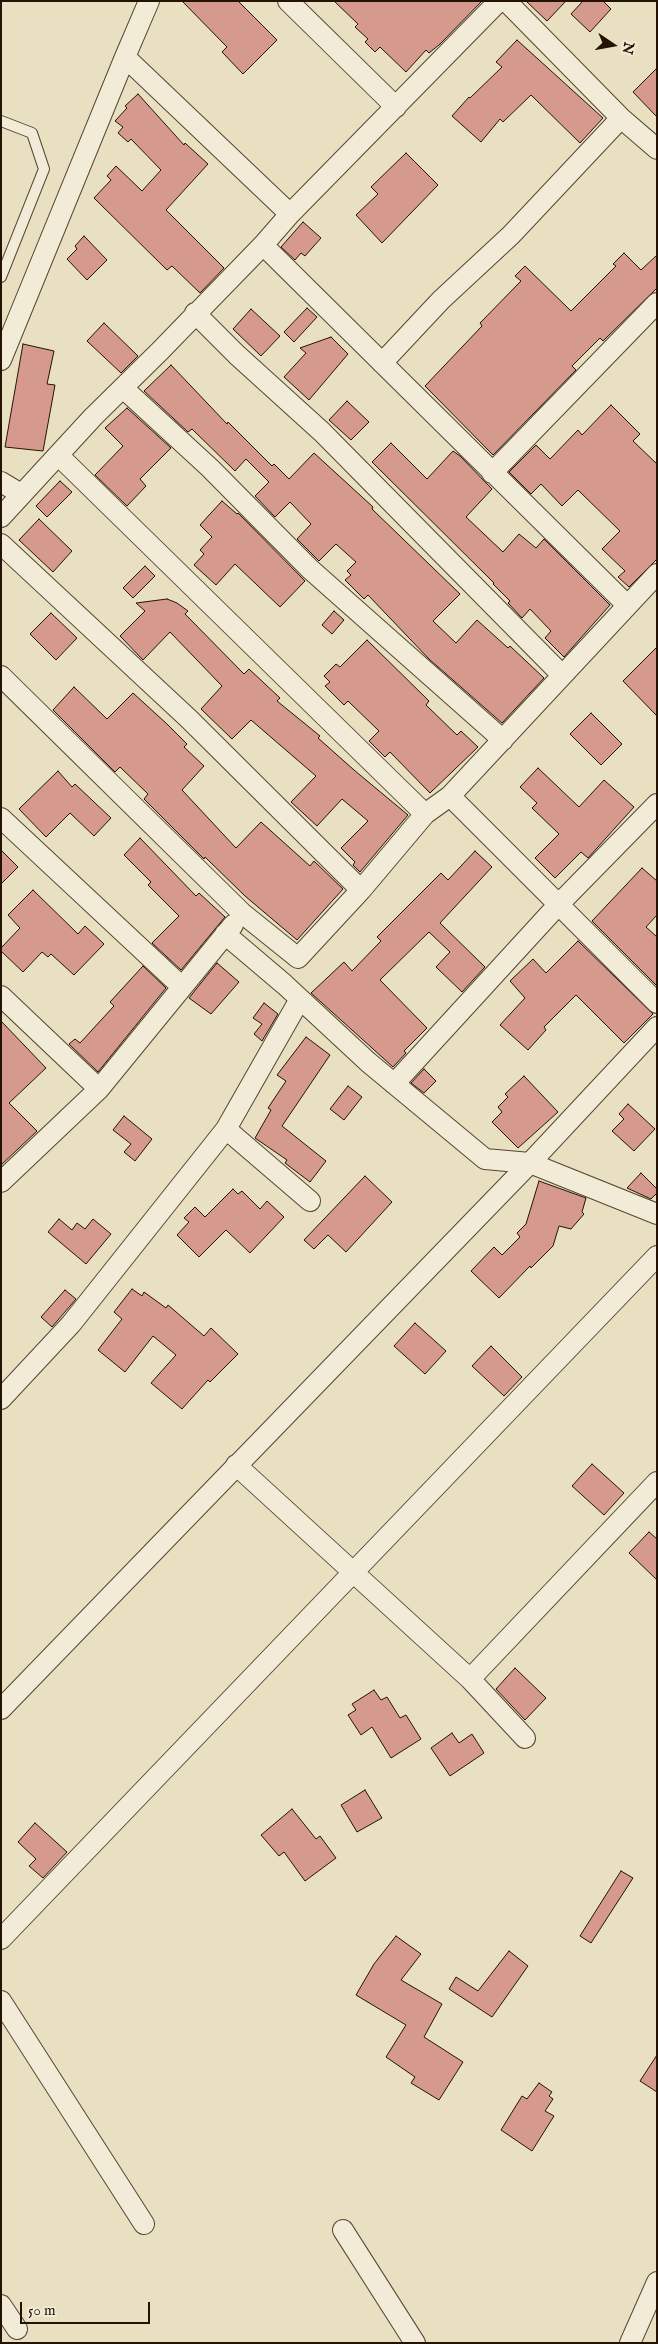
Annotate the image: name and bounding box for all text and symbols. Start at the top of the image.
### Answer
north arrow [588,20,638,70]
text: N [618,40,638,56]
scale bar [22,2292,152,2324]
text: 50 m [28,2301,56,2320]

